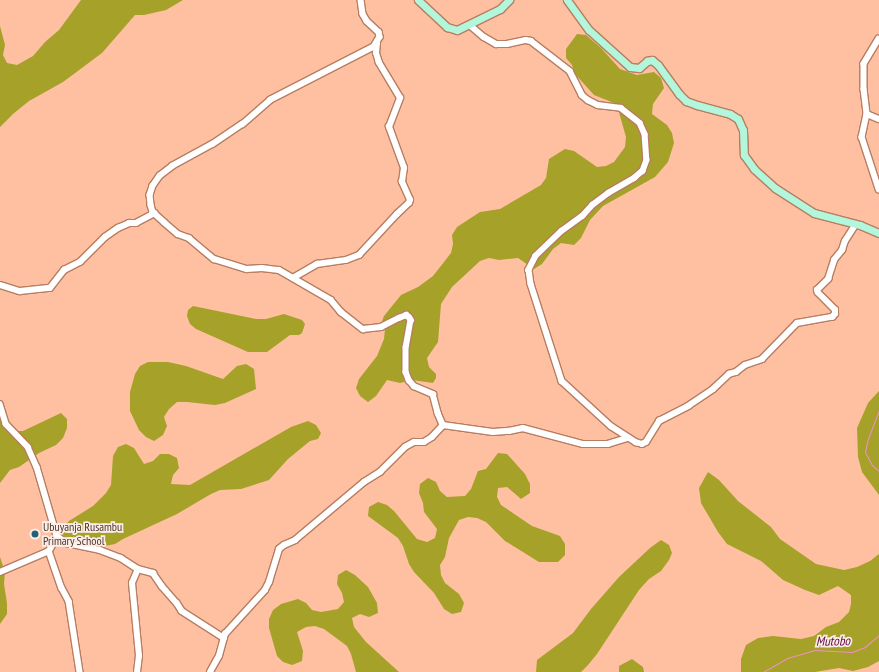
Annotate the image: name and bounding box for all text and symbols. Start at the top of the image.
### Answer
place label: Ubuyanja Rusambu Primary School [43,520,122,548]
marker: Ubuyanja Rusambu Primary School [30,529,40,539]
water label: Mutobo [816,634,850,650]

